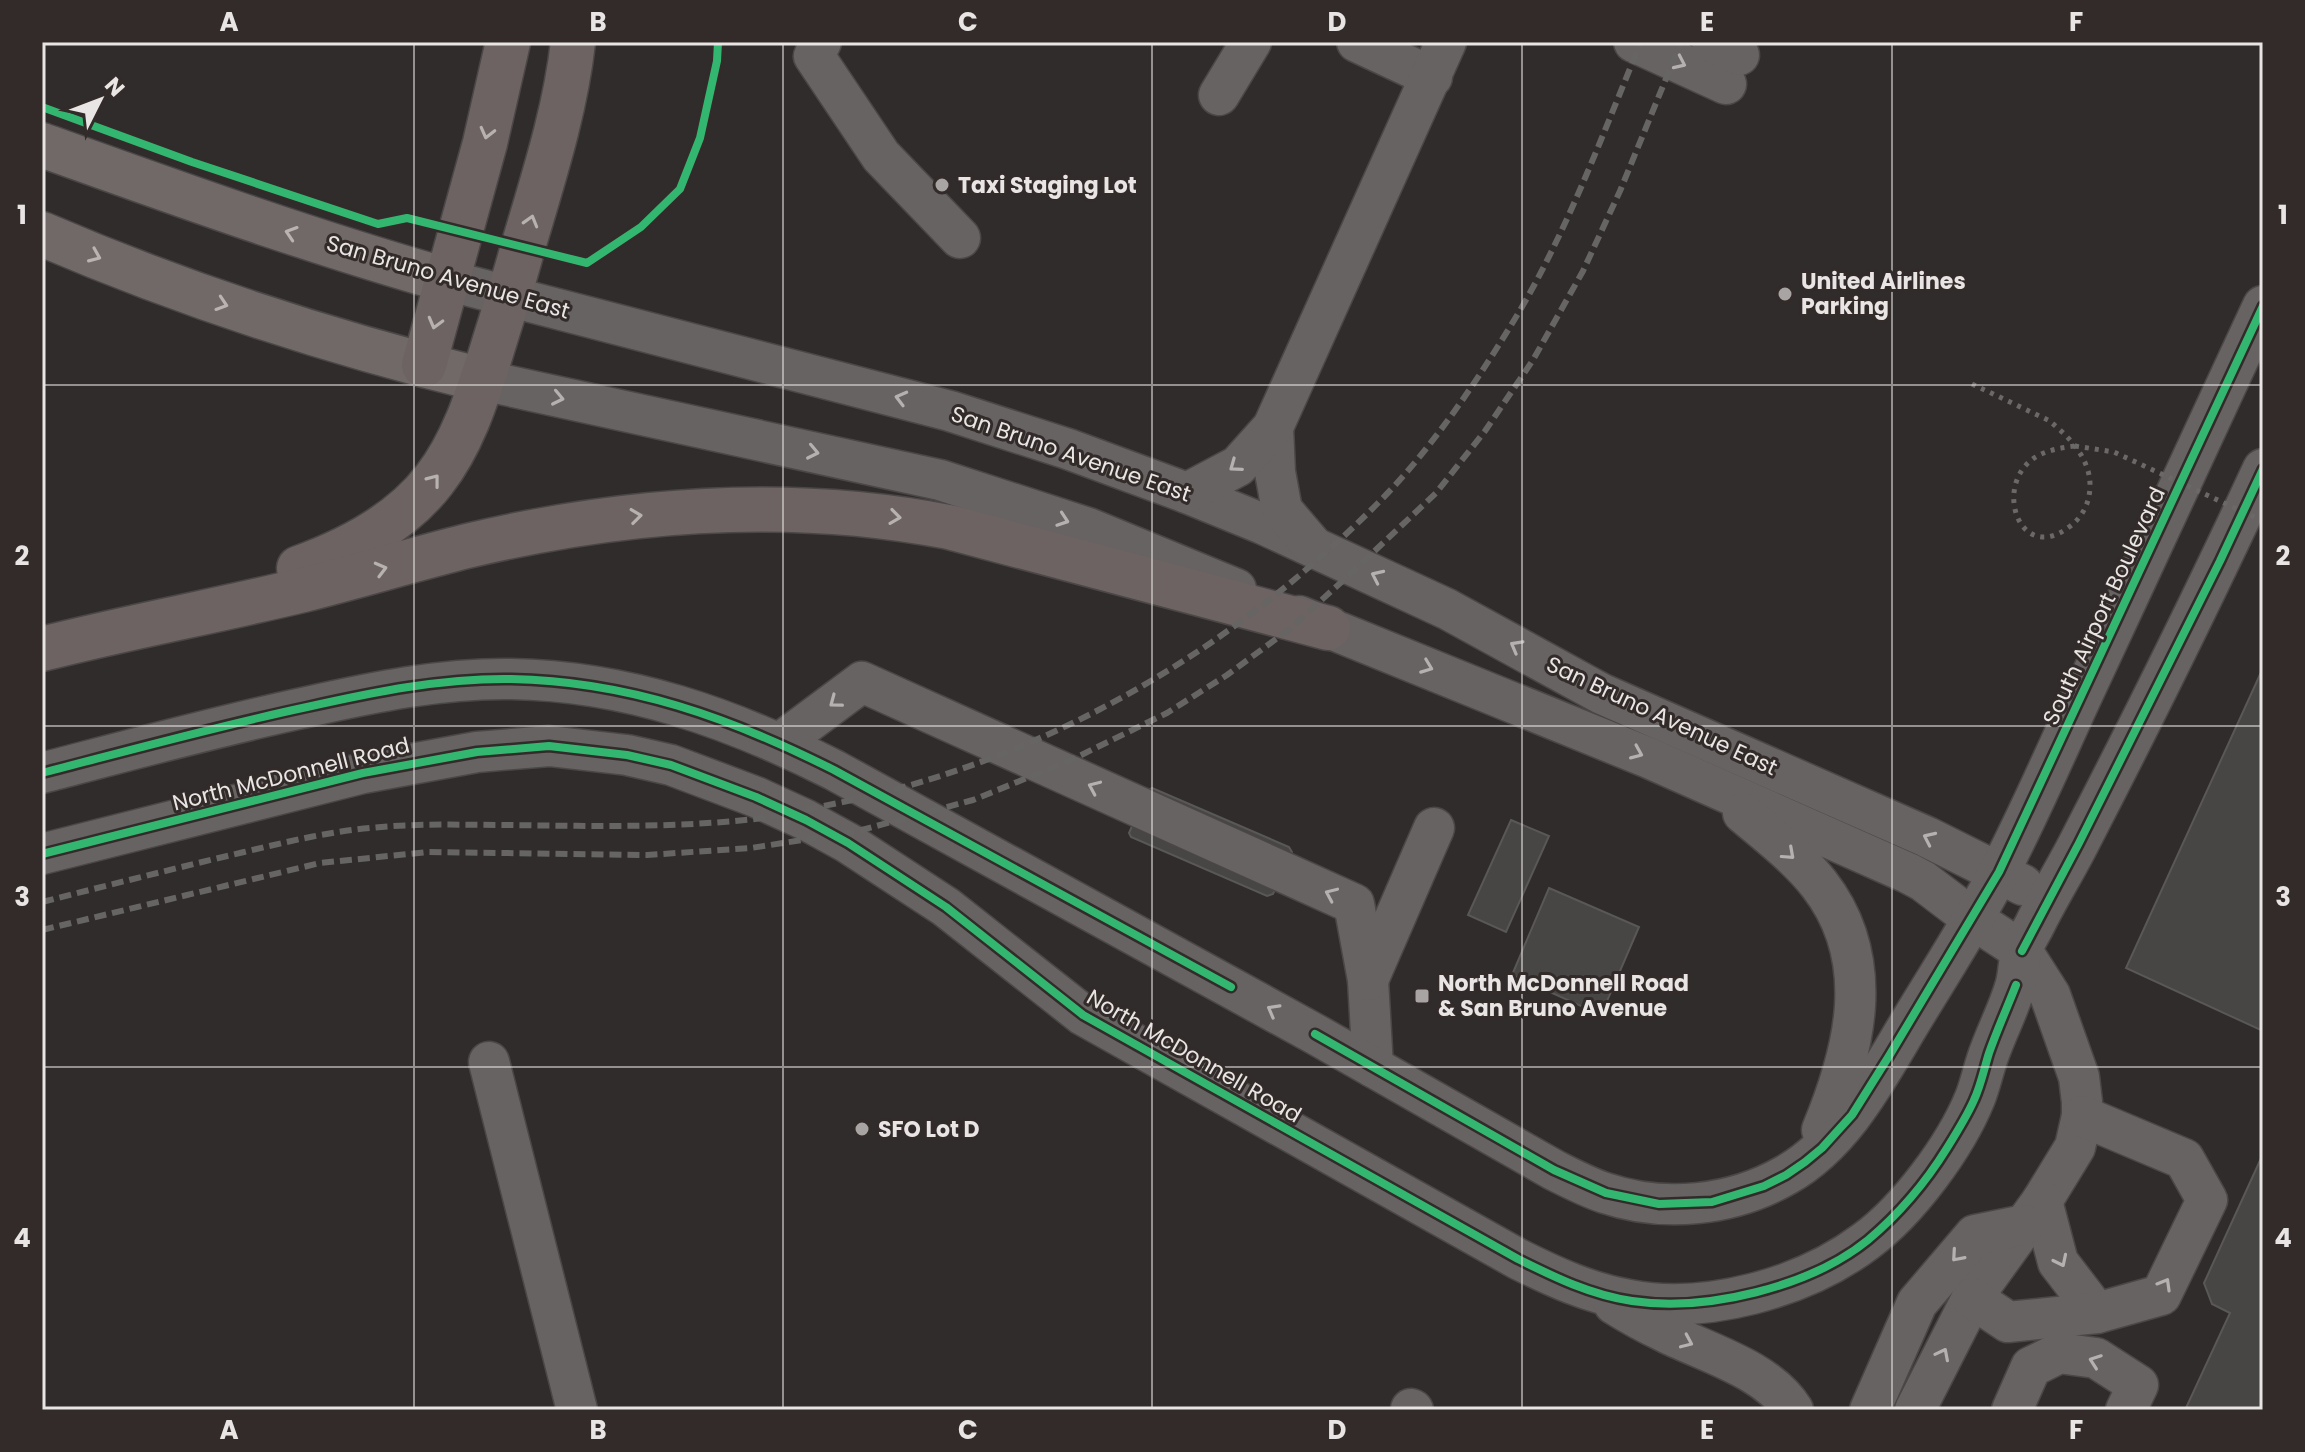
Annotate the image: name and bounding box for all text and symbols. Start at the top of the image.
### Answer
text: A [219,4,239,40]
text: B [589,4,607,40]
text: C [958,4,978,40]
text: D [1328,4,1347,40]
text: E [1700,4,1714,40]
text: F [2069,4,2083,40]
one-way arrow [1672,53,1687,69]
north arrow [60,60,140,140]
text: N [97,70,132,103]
one-way arrow [480,125,497,139]
place label: Taxi Staging Lot [958,170,1137,201]
marker: Taxi Staging Lot [933,176,951,194]
text: 1 [17,197,27,233]
text: 1 [2278,197,2288,233]
one-way arrow [522,214,538,228]
one-way arrow [285,226,299,242]
street label: San Bruno Avenue East [323,227,573,327]
one-way arrow [87,247,101,263]
place label: United Airlines Parking [1801,266,1966,322]
marker: United Airlines Parking [1776,285,1794,303]
one-way arrow [214,295,228,311]
one-way arrow [427,315,444,329]
one-way arrow [551,389,565,406]
one-way arrow [894,391,908,407]
street label: San Bruno Avenue East [947,398,1195,510]
one-way arrow [806,443,819,460]
one-way arrow [1229,456,1244,471]
one-way arrow [424,474,438,489]
street label: South Airport Boulevard [2035,482,2173,730]
one-way arrow [629,508,643,525]
one-way arrow [888,508,902,525]
one-way arrow [1056,510,1070,526]
text: 2 [15,538,30,574]
text: 2 [2276,538,2291,574]
one-way arrow [374,562,388,579]
one-way arrow [1370,570,1385,586]
one-way arrow [1510,640,1524,656]
street label: San Bruno Avenue East [1541,649,1783,783]
one-way arrow [1419,657,1433,674]
one-way arrow [829,692,844,707]
street label: North McDonnell Road [169,730,413,818]
one-way arrow [1629,743,1643,759]
one-way arrow [1088,780,1102,796]
one-way arrow [1923,832,1937,848]
one-way arrow [1780,844,1795,859]
text: 3 [14,879,30,915]
text: 3 [2275,879,2291,915]
one-way arrow [1325,887,1339,903]
place label: North McDonnell Road & San Bruno Avenue [1438,968,1689,1024]
street label: North McDonnell Road [1081,982,1307,1130]
marker: North McDonnell Road & San Bruno Avenue [1413,987,1431,1005]
one-way arrow [1266,1005,1281,1020]
place label: SFO Lot D [878,1114,980,1145]
marker: SFO Lot D [853,1120,871,1138]
text: 4 [13,1220,31,1256]
text: 4 [2274,1220,2292,1256]
one-way arrow [1952,1247,1967,1262]
one-way arrow [2051,1253,2067,1267]
one-way arrow [2155,1278,2171,1293]
one-way arrow [1678,1332,1693,1348]
one-way arrow [1934,1348,1949,1363]
one-way arrow [2089,1354,2103,1370]
text: A [219,1412,239,1448]
text: B [589,1412,607,1448]
text: C [958,1412,978,1448]
text: D [1328,1412,1347,1448]
text: E [1700,1412,1714,1448]
text: F [2069,1412,2083,1448]

